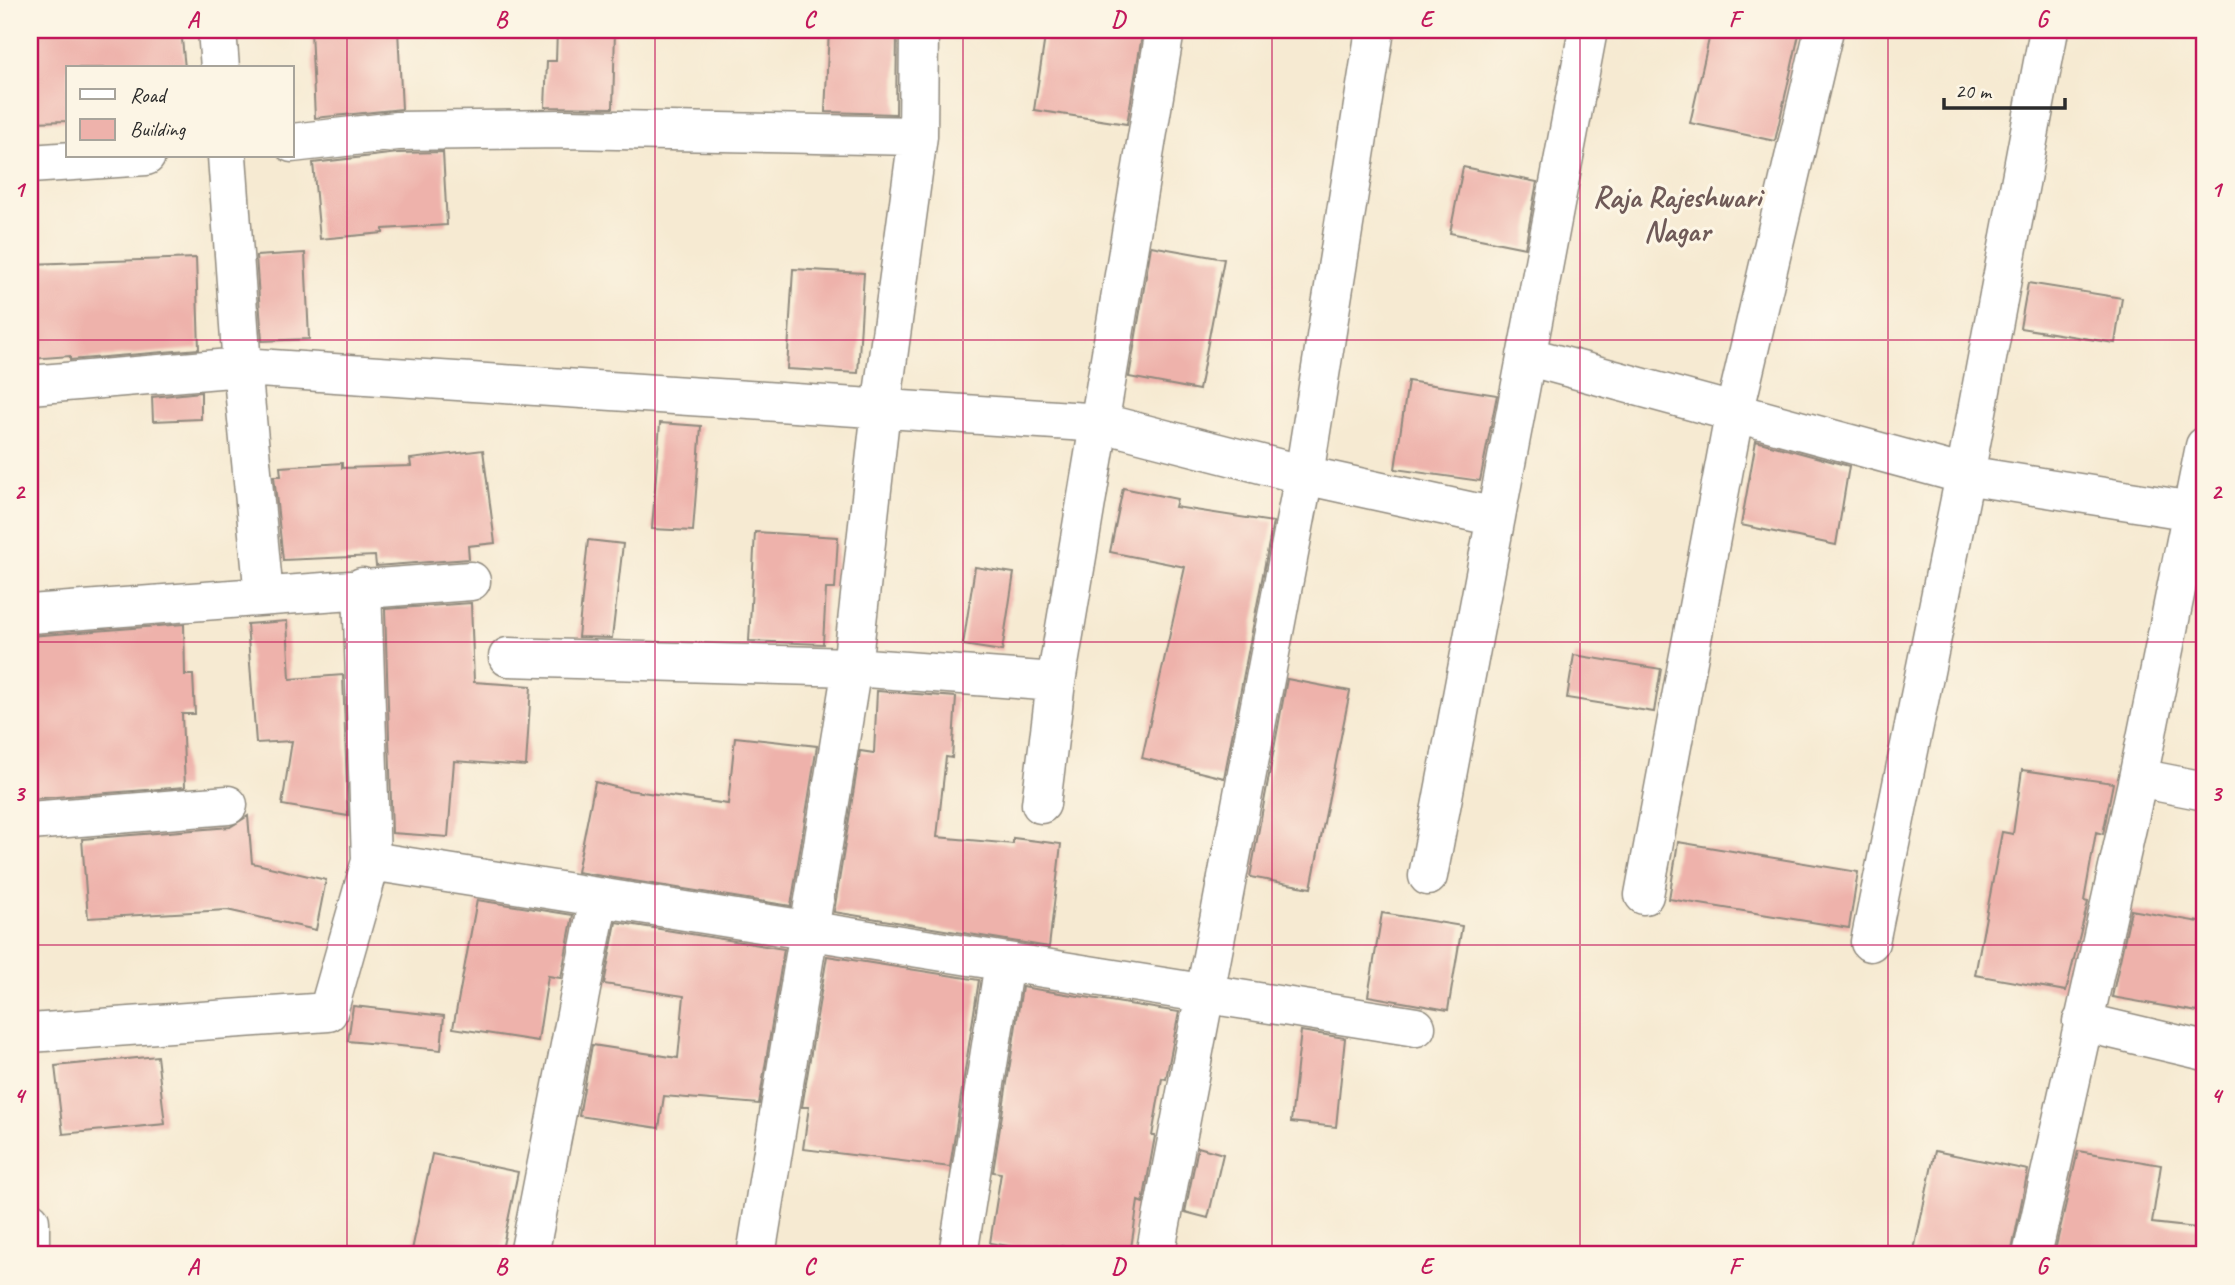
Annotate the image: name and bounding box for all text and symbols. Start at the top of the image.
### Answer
text: A [187,5,201,34]
text: B [495,5,509,34]
text: C [804,5,818,34]
text: D [1111,5,1127,34]
text: E [1420,5,1436,34]
text: F [1729,5,1745,34]
text: G [2036,5,2051,34]
legend [66,66,294,158]
scale bar [1944,66,2065,110]
text: 20 m [1955,78,1993,104]
text: Road [130,82,169,108]
text: Building [130,116,187,142]
text: 1 [14,175,27,204]
text: 1 [2211,175,2224,204]
district label: Raja Rajeshwari Nagar [1593,178,1765,250]
text: 2 [14,477,27,506]
text: 2 [2211,477,2224,506]
text: 3 [14,779,27,808]
text: 3 [2211,779,2224,808]
text: 4 [14,1081,27,1110]
text: 4 [2211,1081,2224,1110]
text: A [187,1252,201,1281]
text: B [495,1252,509,1281]
text: C [804,1252,818,1281]
text: D [1111,1252,1127,1281]
text: E [1420,1252,1436,1281]
text: F [1729,1252,1745,1281]
text: G [2036,1252,2051,1281]

